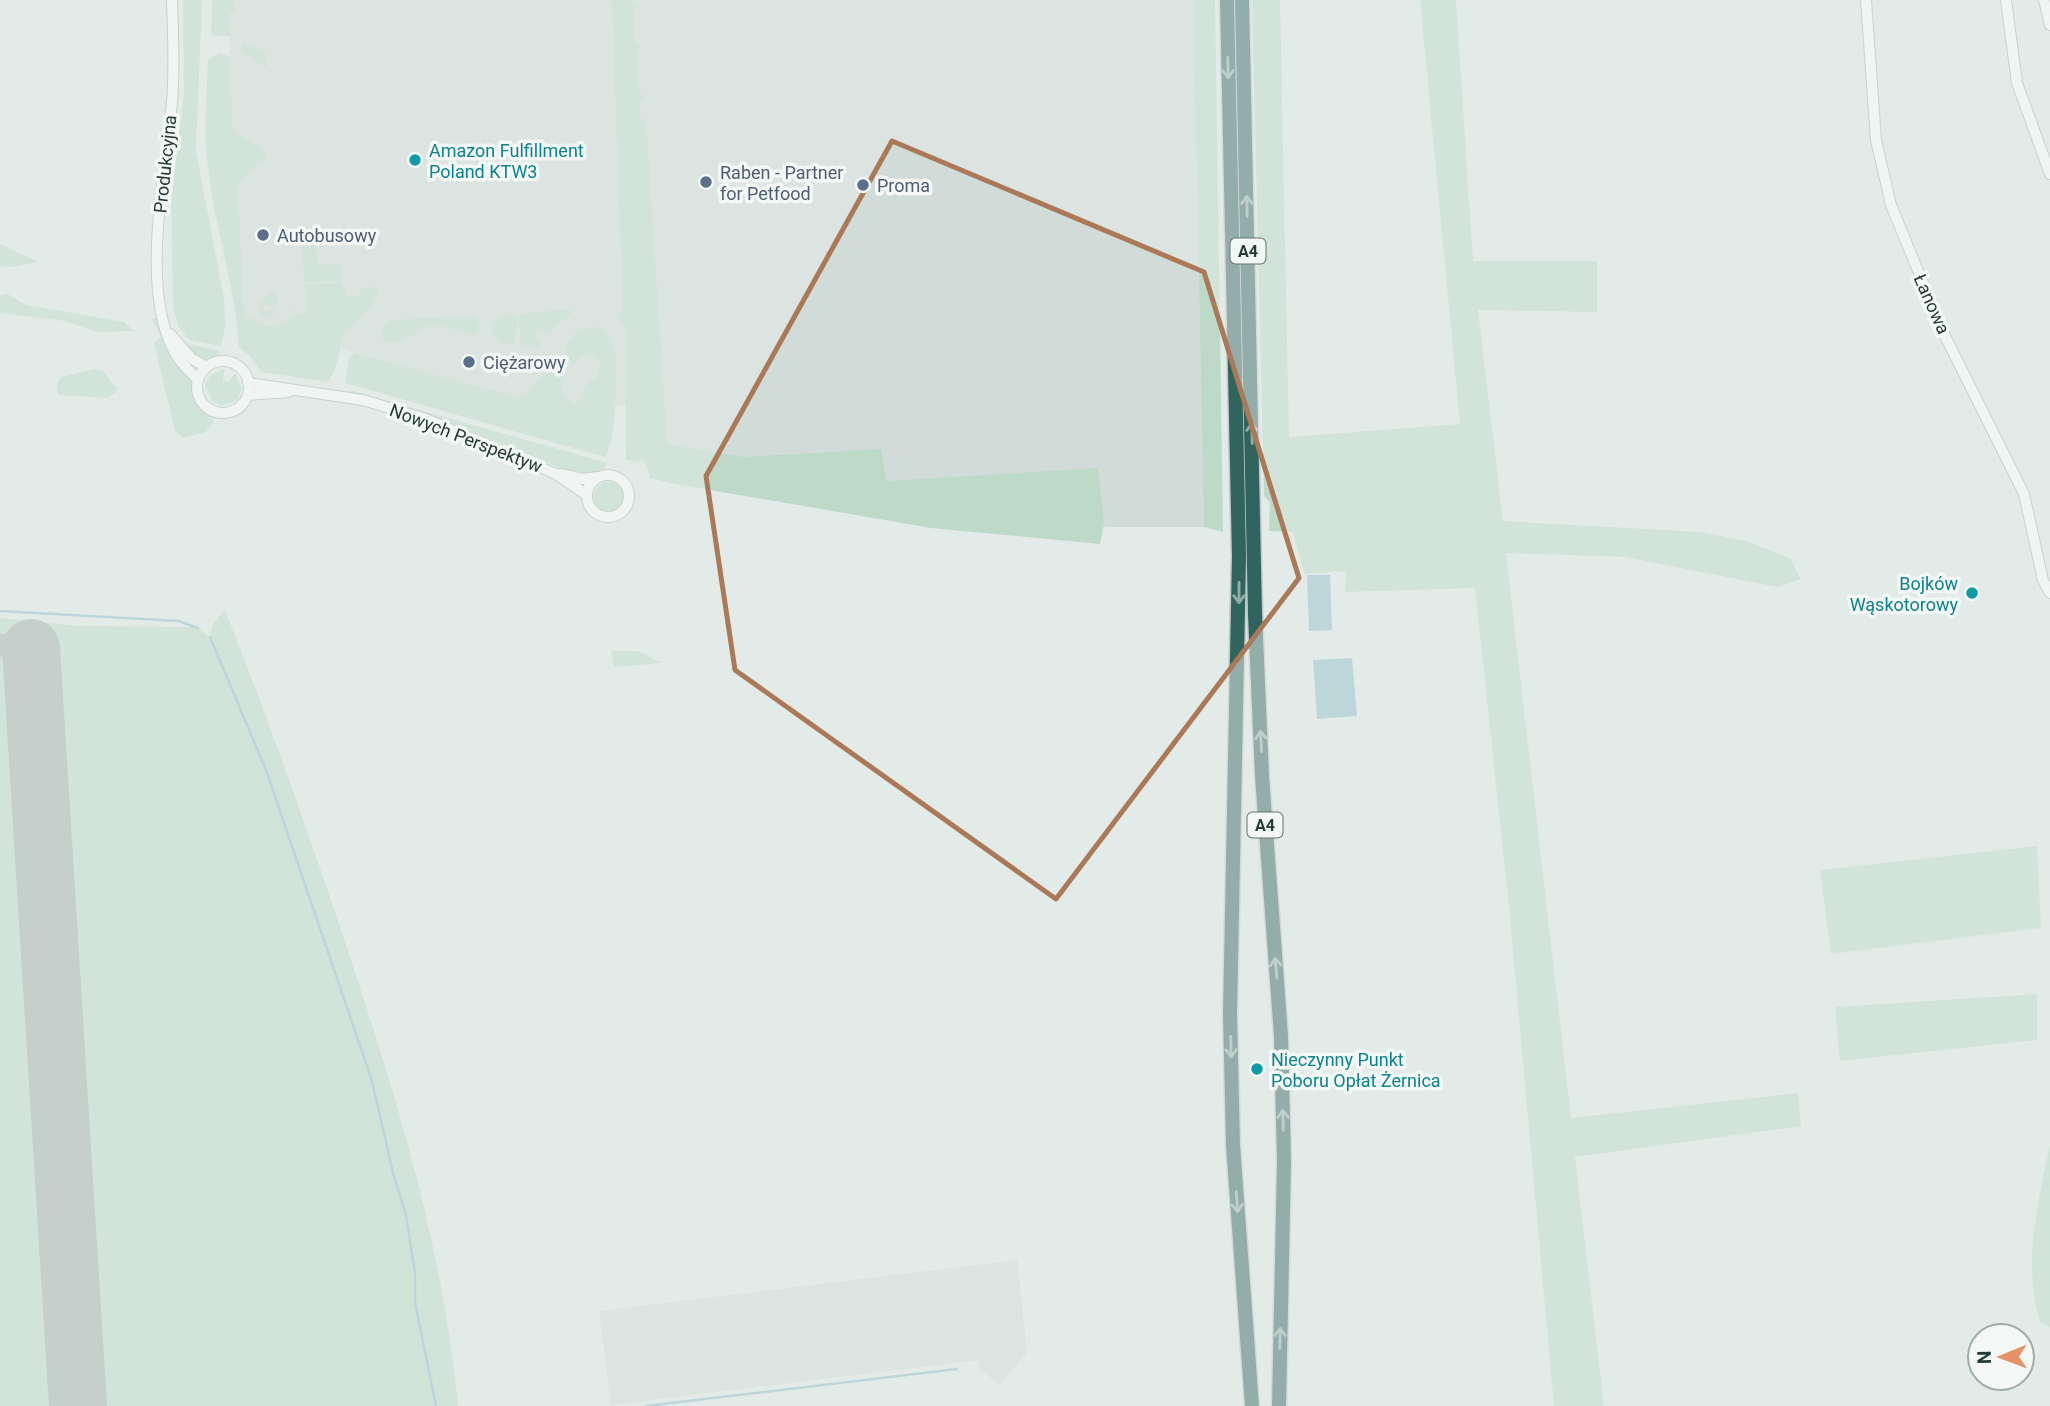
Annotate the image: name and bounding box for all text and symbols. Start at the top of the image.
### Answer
one-way arrow [1221,56,1235,79]
street label: Produkcyjna [149,114,181,214]
place label: Amazon Fulfillment Poland KTW3 [429,140,584,182]
marker: Amazon Fulfillment Poland KTW3 [407,152,423,168]
place label: Raben - Partner for Petfood [720,162,843,204]
marker: Raben - Partner for Petfood [698,174,714,190]
place label: Proma [877,175,930,196]
marker: Proma [855,177,871,193]
one-way arrow [1240,194,1254,217]
place label: Autobusowy [277,225,377,246]
marker: Autobusowy [255,227,271,243]
road number: A4 [1230,238,1266,264]
street label: Łanowa [1910,271,1954,337]
place label: Ciężarowy [483,352,566,373]
marker: Ciężarowy [461,354,477,370]
street label: Nowych Perspektyw [387,399,546,477]
one-way arrow [1245,422,1259,445]
place label: Bojków Wąskotorowy [1850,573,1958,615]
one-way arrow [1232,581,1246,604]
marker: Bojków Wąskotorowy [1964,585,1980,601]
one-way arrow [1254,730,1267,753]
road number: A4 [1248,812,1282,838]
one-way arrow [1269,957,1282,980]
one-way arrow [1224,1035,1238,1058]
place label: Nieczynny Punkt Poboru Opłat Żernica [1271,1049,1441,1091]
marker: Nieczynny Punkt Poboru Opłat Żernica [1249,1061,1265,1077]
one-way arrow [1276,1109,1290,1132]
one-way arrow [1231,1190,1244,1213]
north arrow [1966,1322,2036,1392]
one-way arrow [1273,1327,1287,1350]
text: N [1973,1350,1996,1364]

